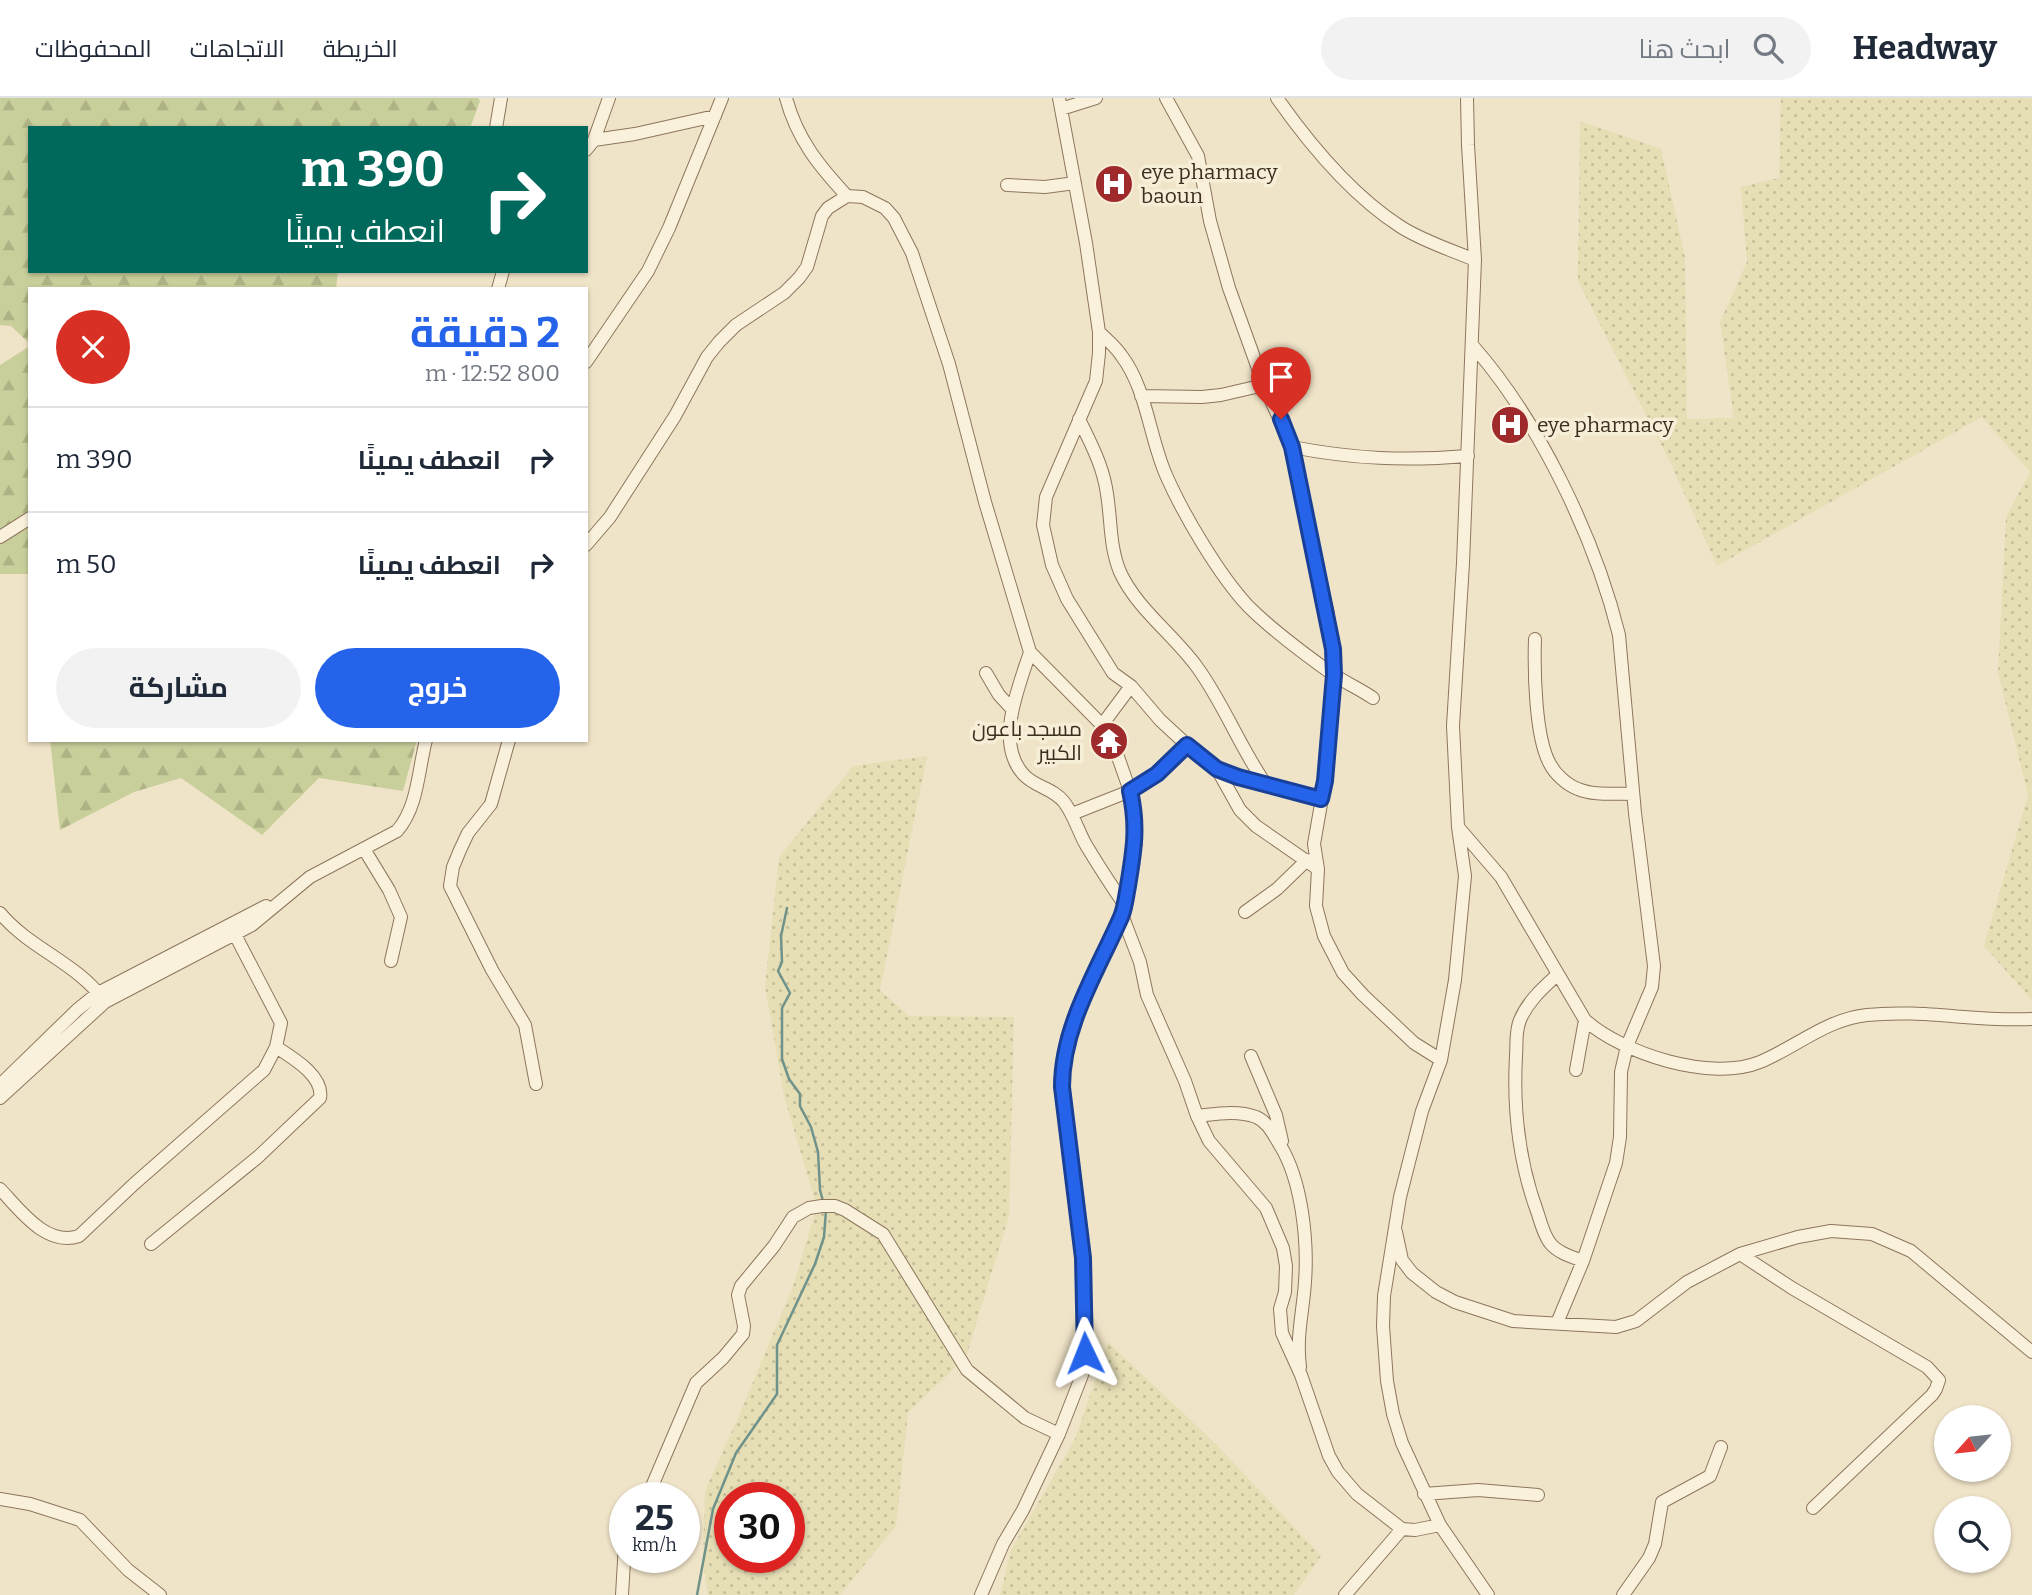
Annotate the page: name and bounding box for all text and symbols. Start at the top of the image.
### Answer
search box [1321,17,1811,80]
text: Headway [1853,28,1997,68]
icon: search [1749,29,1787,67]
text: ابحث هنا [1639,34,1731,65]
text: المحفوظات [35,35,152,63]
text: الاتجاهات [190,35,285,63]
text: الخريطة [323,35,398,63]
text: 390 m [301,140,445,199]
icon: right [469,154,560,245]
place label: eye pharmacy baoun [1141,159,1278,209]
hospital icon: eye pharmacy baoun [1093,163,1135,205]
text: انعطف يمينًا [285,212,445,250]
text: 2 دقيقة [410,308,560,358]
button: close [56,310,130,384]
pin [1251,347,1311,419]
icon: arrive [1262,358,1300,396]
text: 800 m · 12:52 [425,359,560,387]
hospital icon: eye pharmacy [1489,404,1531,446]
place label: eye pharmacy [1537,412,1674,438]
icon: right [522,441,560,479]
text: 390 m [56,444,133,475]
text: انعطف يمينًا [358,445,501,476]
icon: right [522,546,560,584]
text: 50 m [56,549,117,580]
text: انعطف يمينًا [358,550,501,581]
button: مشاركة [56,648,301,728]
button: خروج [315,648,560,728]
place label: مسجد باعون الكبير [972,716,1082,766]
temple icon: مسجد باعون الكبير [1088,720,1130,762]
position arrow [1048,1316,1122,1390]
north arrow [1934,1405,2011,1482]
map controls [1934,1405,2011,1573]
speed limit sign: 30 [714,1482,805,1573]
button: search [1934,1496,2011,1573]
text: 25 [635,1497,674,1539]
text: km/h [632,1534,677,1556]

